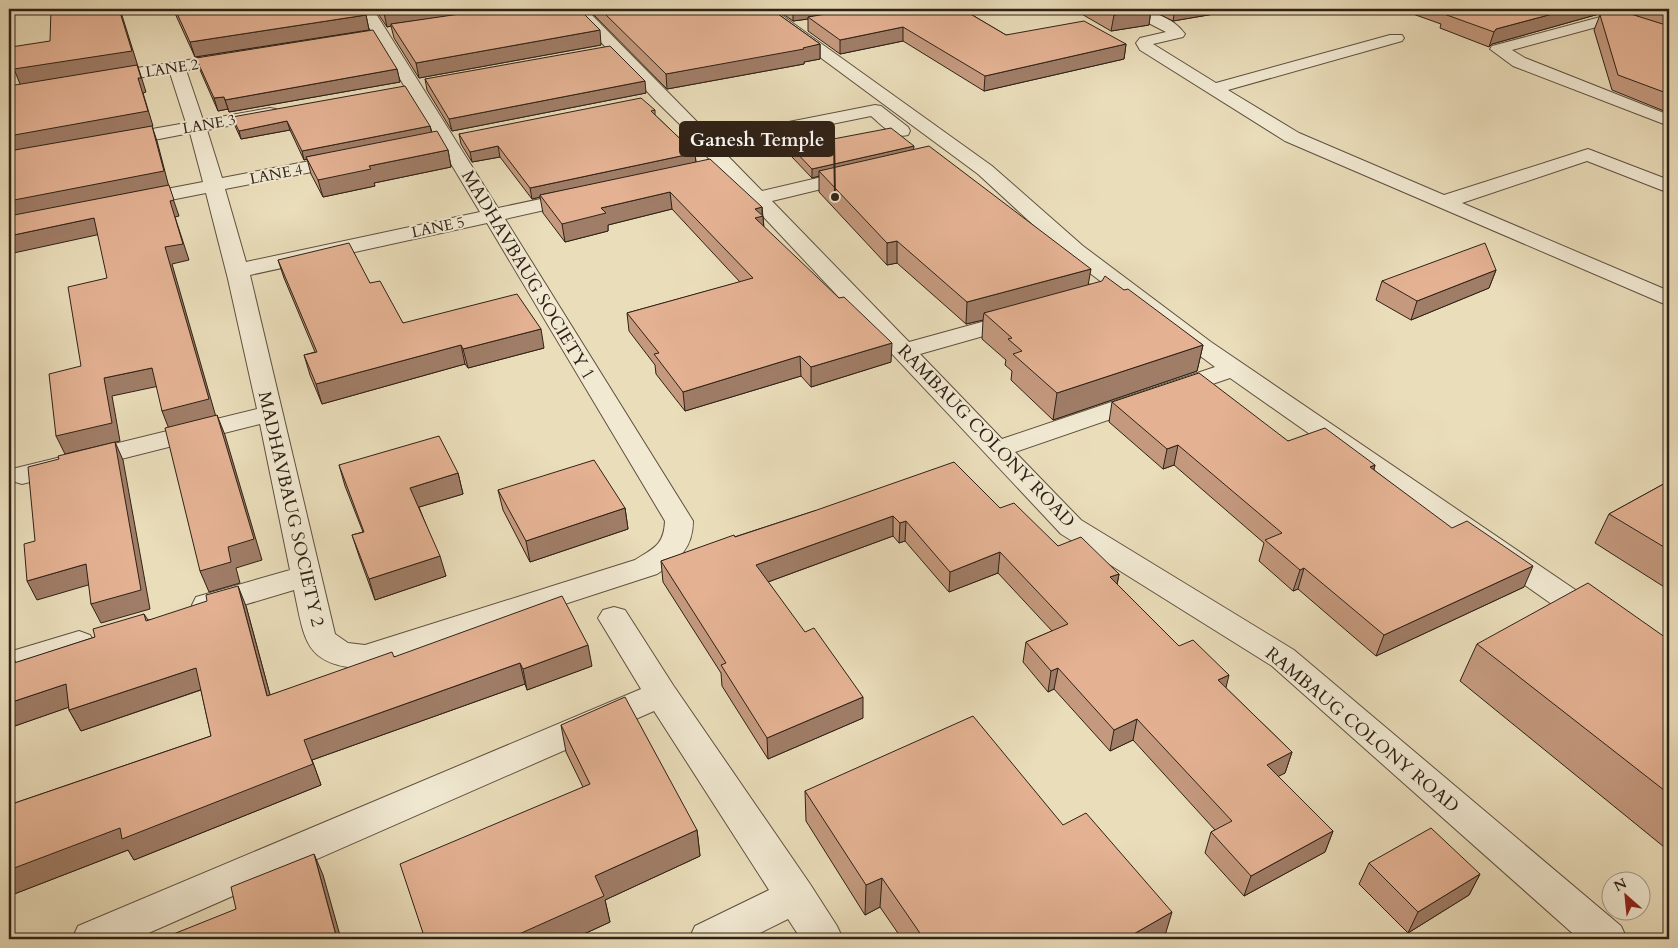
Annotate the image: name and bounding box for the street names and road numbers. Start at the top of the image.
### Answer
street label: LANE 2 [144,54,200,82]
street label: LANE 3 [181,110,237,138]
street label: LANE 4 [248,159,304,189]
street label: MADHAVBAUG SOCIETY 1 [455,165,601,385]
street label: LANE 5 [410,212,466,242]
street label: RAMBAUG COLONY ROAD [892,339,1080,533]
street label: MADHAVBAUG SOCIETY 2 [252,389,330,629]
street label: RAMBAUG COLONY ROAD [1260,641,1464,819]

